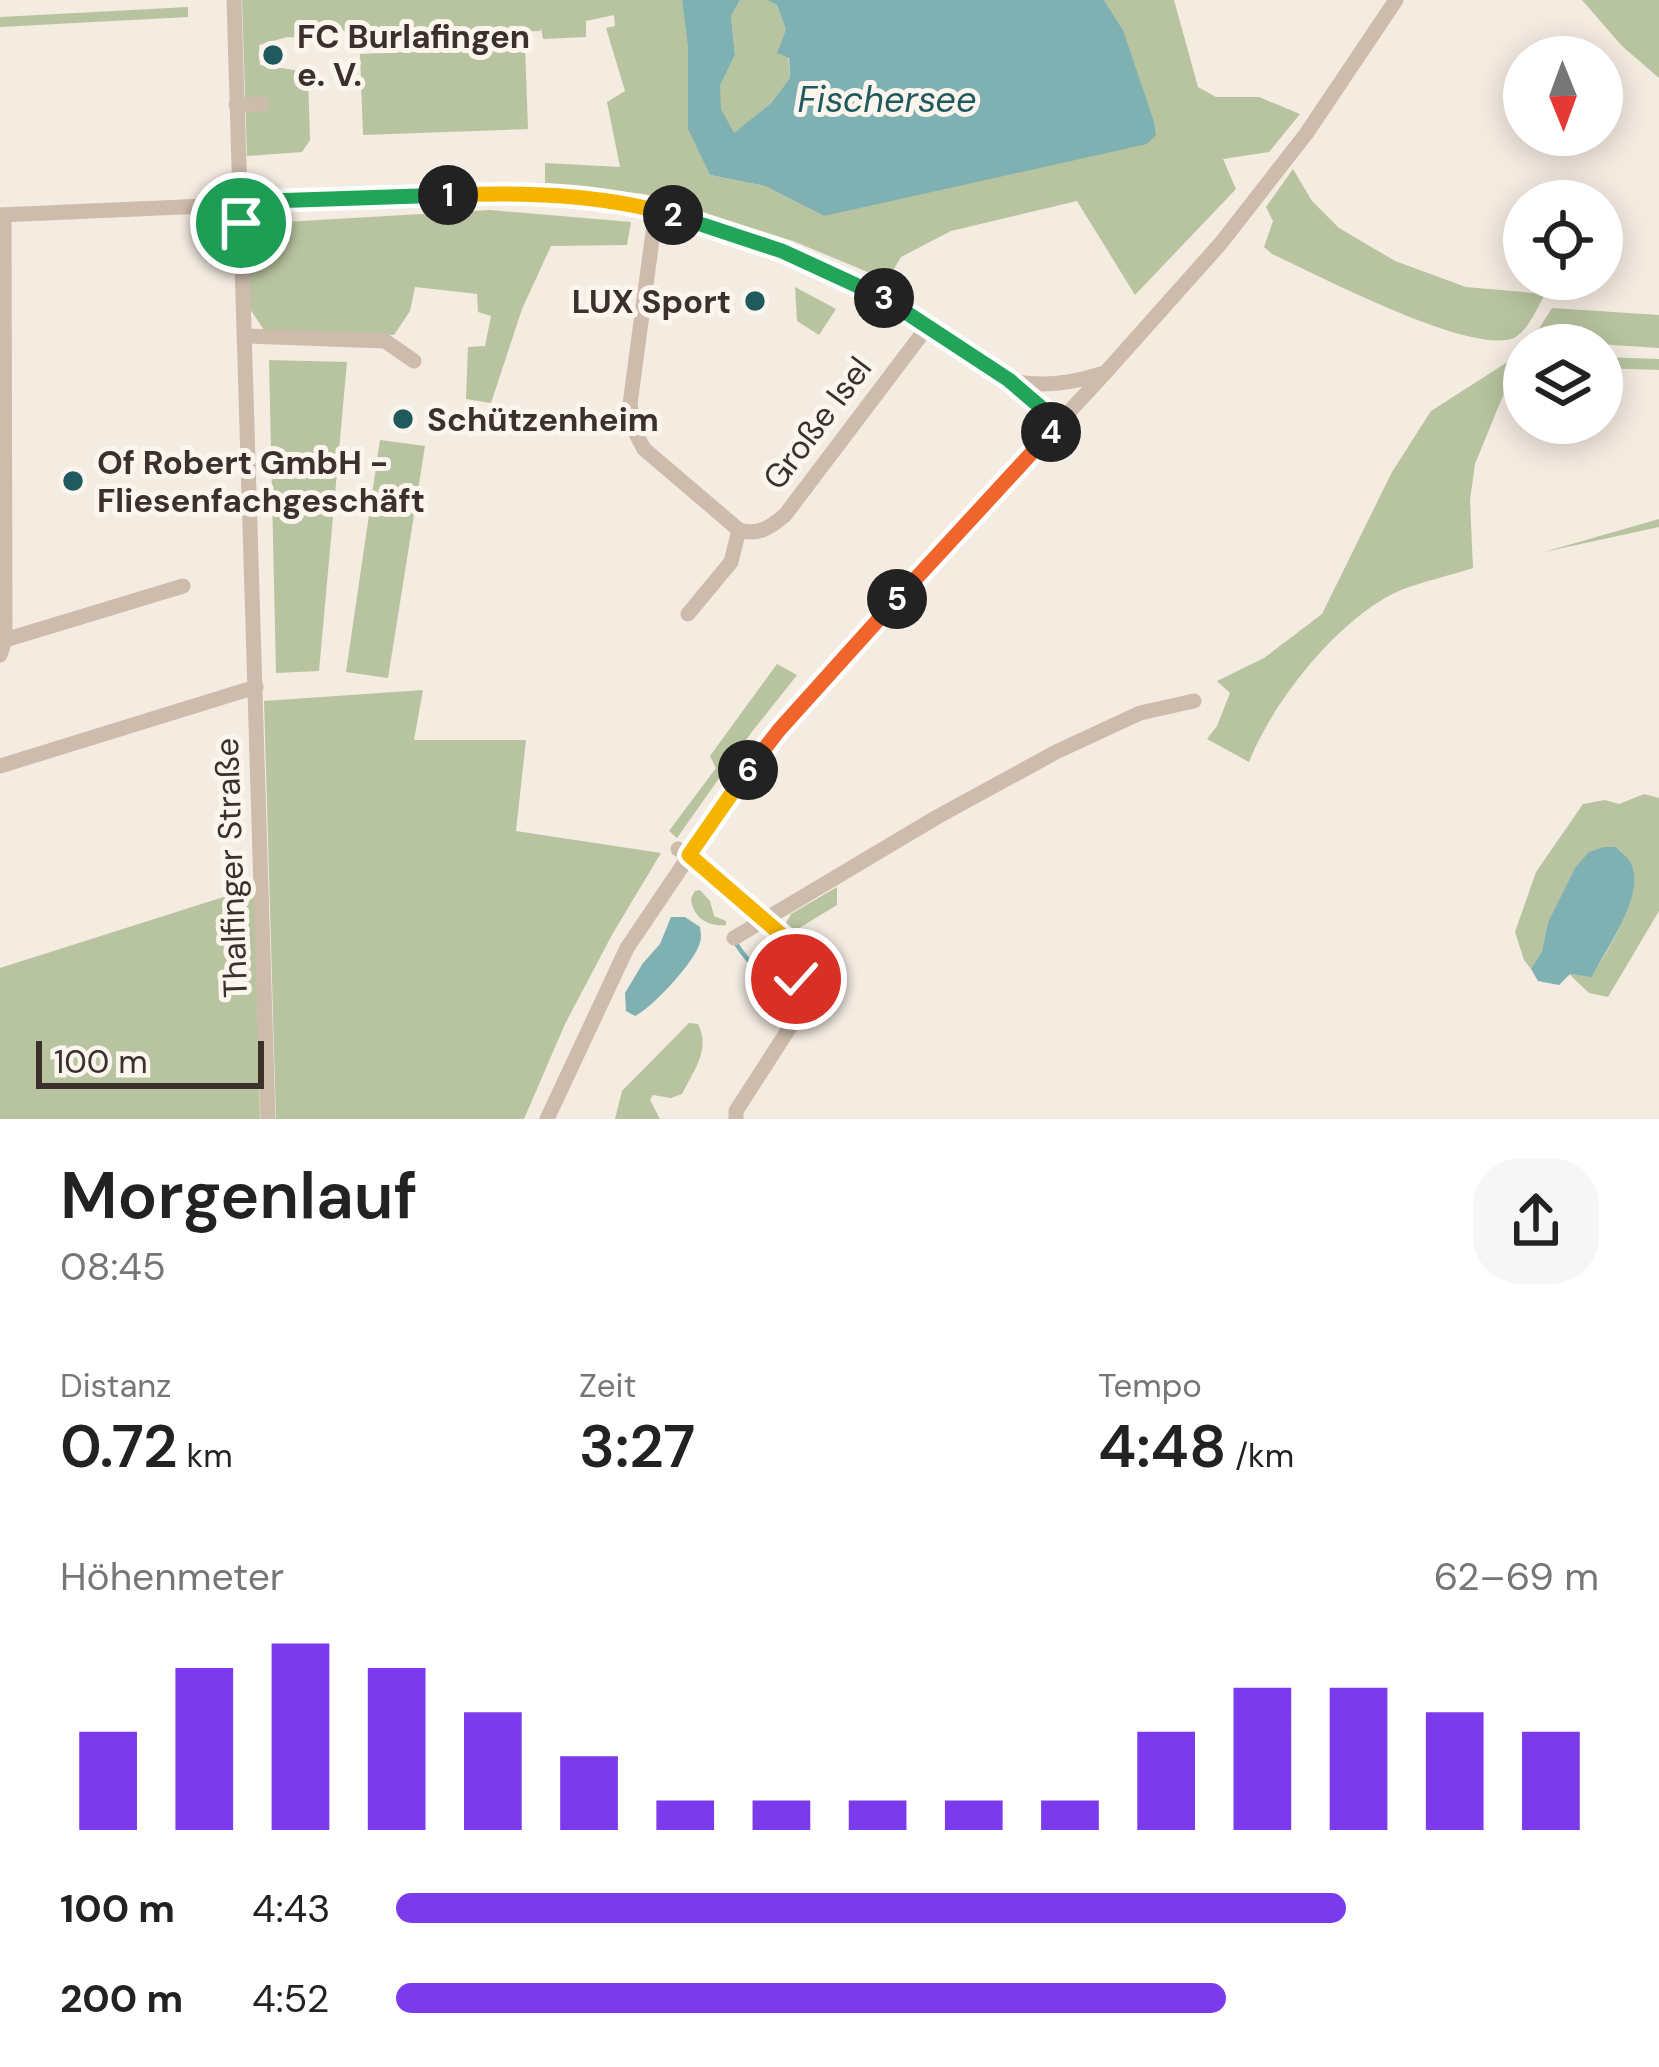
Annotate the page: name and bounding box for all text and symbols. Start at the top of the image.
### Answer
place label: FC Burlafingen e. V. [297,15,530,96]
north arrow [1503,36,1623,156]
map controls [1503,36,1623,444]
marker: FC Burlafingen e. V. [260,42,286,68]
water label: Fischersee [798,76,976,123]
pin: 1 [418,165,478,225]
pin [190,172,292,274]
text: 1 [442,173,454,216]
button: locate [1503,180,1623,300]
pin: 2 [643,185,703,245]
icon: arrive [208,190,274,256]
text: 2 [663,193,683,236]
pin: 3 [854,268,914,328]
text: 3 [874,276,894,319]
place label: LUX Sport [572,280,731,323]
marker: LUX Sport [742,288,768,314]
button: layers [1503,324,1623,444]
street label: Große Isel [753,348,881,498]
place label: Schützenheim [427,398,659,441]
pin: 4 [1021,402,1081,462]
marker: Schützenheim [390,406,416,432]
text: 4 [1040,410,1062,453]
place label: Of Robert GmbH - Fliesenfachgeschäft [97,441,425,522]
marker: Of Robert GmbH - Fliesenfachgeschäft [60,468,86,494]
pin: 5 [867,569,927,629]
text: 5 [887,577,907,620]
street label: Thalfinger Straße [205,737,257,999]
pin: 6 [718,740,778,800]
text: 6 [738,748,758,791]
pin [745,928,847,1030]
icon: check [763,946,829,1012]
scale bar [36,1035,264,1088]
text: 100 m [54,1040,148,1083]
text: Morgenlauf [60,1153,418,1238]
button: share [1473,1158,1599,1284]
text: 08:45 [60,1241,166,1292]
text: Distanz [60,1364,171,1407]
text: Zeit [579,1364,636,1407]
text: Tempo [1098,1364,1202,1407]
text: 0.72 [60,1407,178,1486]
text: 3:27 [579,1407,695,1486]
text: 4:48 [1098,1407,1226,1486]
text: km [178,1434,233,1477]
text: /km [1226,1434,1294,1477]
text: Höhenmeter [60,1551,284,1602]
text: 62–69 m [1434,1551,1599,1602]
text: 100 m [60,1883,175,1934]
text: 4:43 [252,1883,330,1934]
text: 200 m [60,1973,183,2024]
text: 4:52 [252,1973,329,2024]

